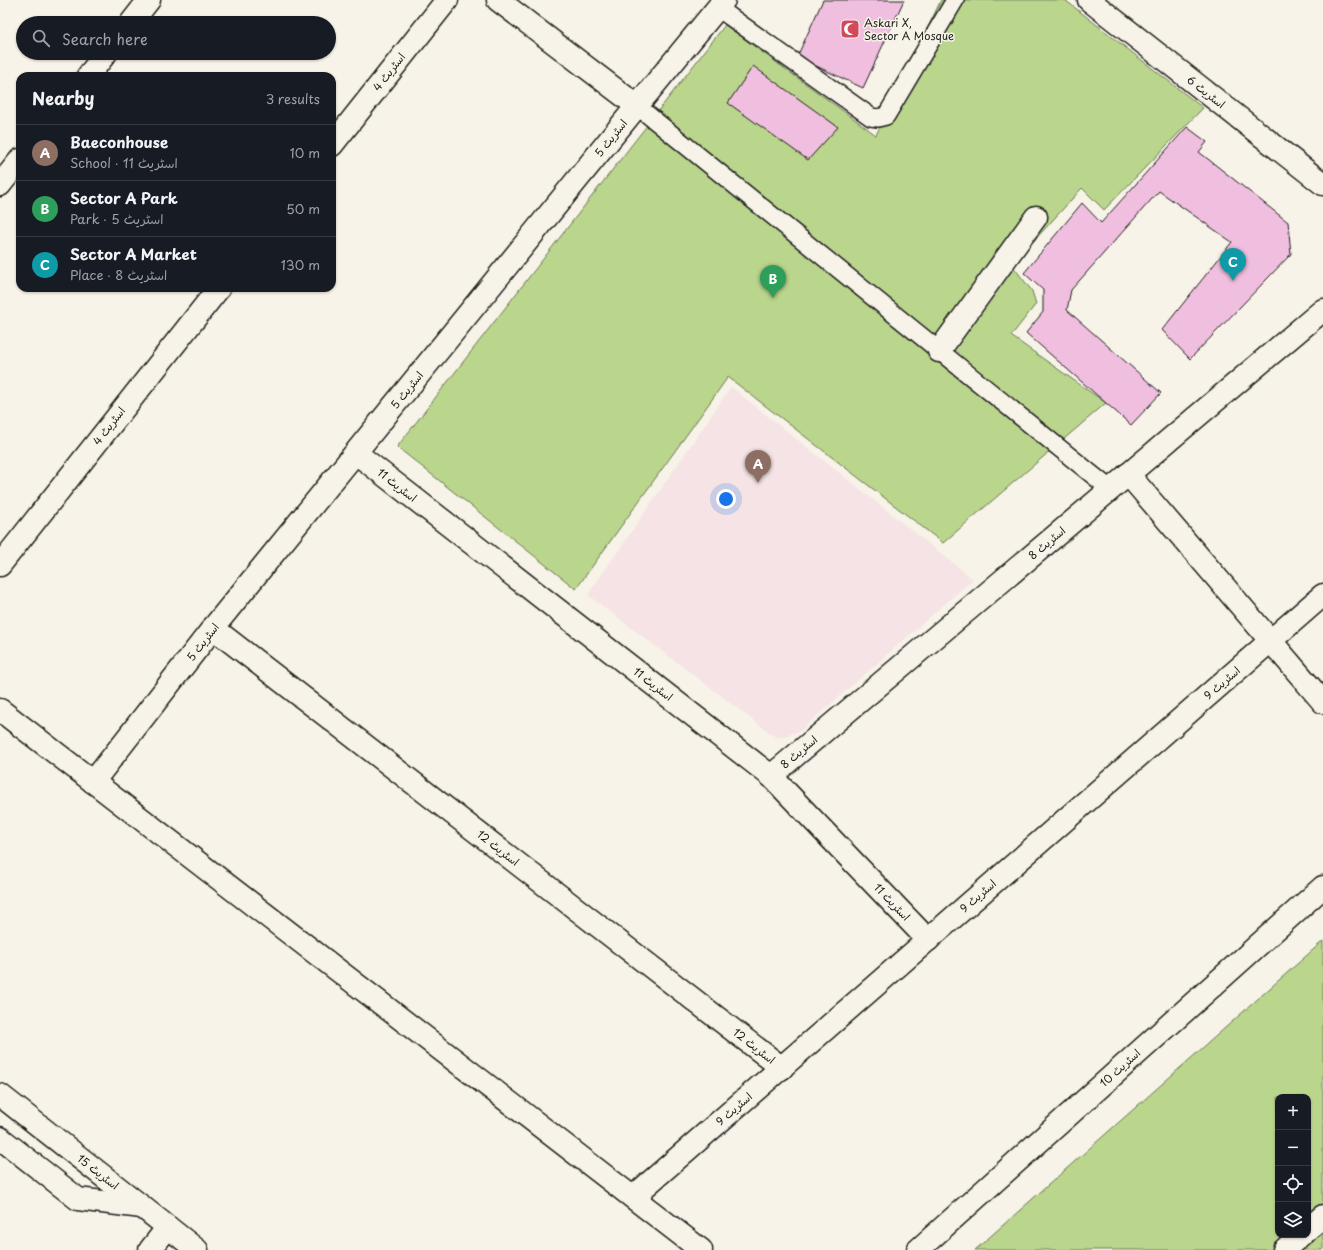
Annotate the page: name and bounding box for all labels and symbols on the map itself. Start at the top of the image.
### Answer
place label: Askari X, Sector A Mosque [864,14,954,44]
mosque icon: Askari X, Sector A Mosque [839,18,861,40]
street label: اسٹریٹ 4 [368,49,409,94]
street label: اسٹریٹ 6 [1183,71,1229,112]
street label: اسٹریٹ 5 [590,115,631,160]
pin: C [1220,248,1246,281]
pin: B [760,265,786,298]
street label: اسٹریٹ 5 [386,367,427,412]
street label: اسٹریٹ 4 [88,403,129,448]
pin: A [745,450,771,483]
street label: اسٹریٹ 11 [374,464,421,506]
your location [716,489,736,509]
street label: اسٹریٹ 8 [1024,522,1069,563]
street label: اسٹریٹ 5 [182,619,223,664]
street label: اسٹریٹ 9 [1200,662,1244,703]
street label: اسٹریٹ 11 [630,663,677,705]
street label: اسٹریٹ 8 [776,731,821,772]
street label: اسٹریٹ 12 [473,826,523,870]
street label: اسٹریٹ 9 [956,875,1000,916]
street label: اسٹریٹ 11 [870,879,915,924]
street label: اسٹریٹ 12 [729,1024,779,1068]
street label: اسٹریٹ 10 [1095,1045,1144,1091]
street label: اسٹریٹ 9 [712,1088,756,1129]
street label: اسٹریٹ 15 [74,1150,123,1193]

